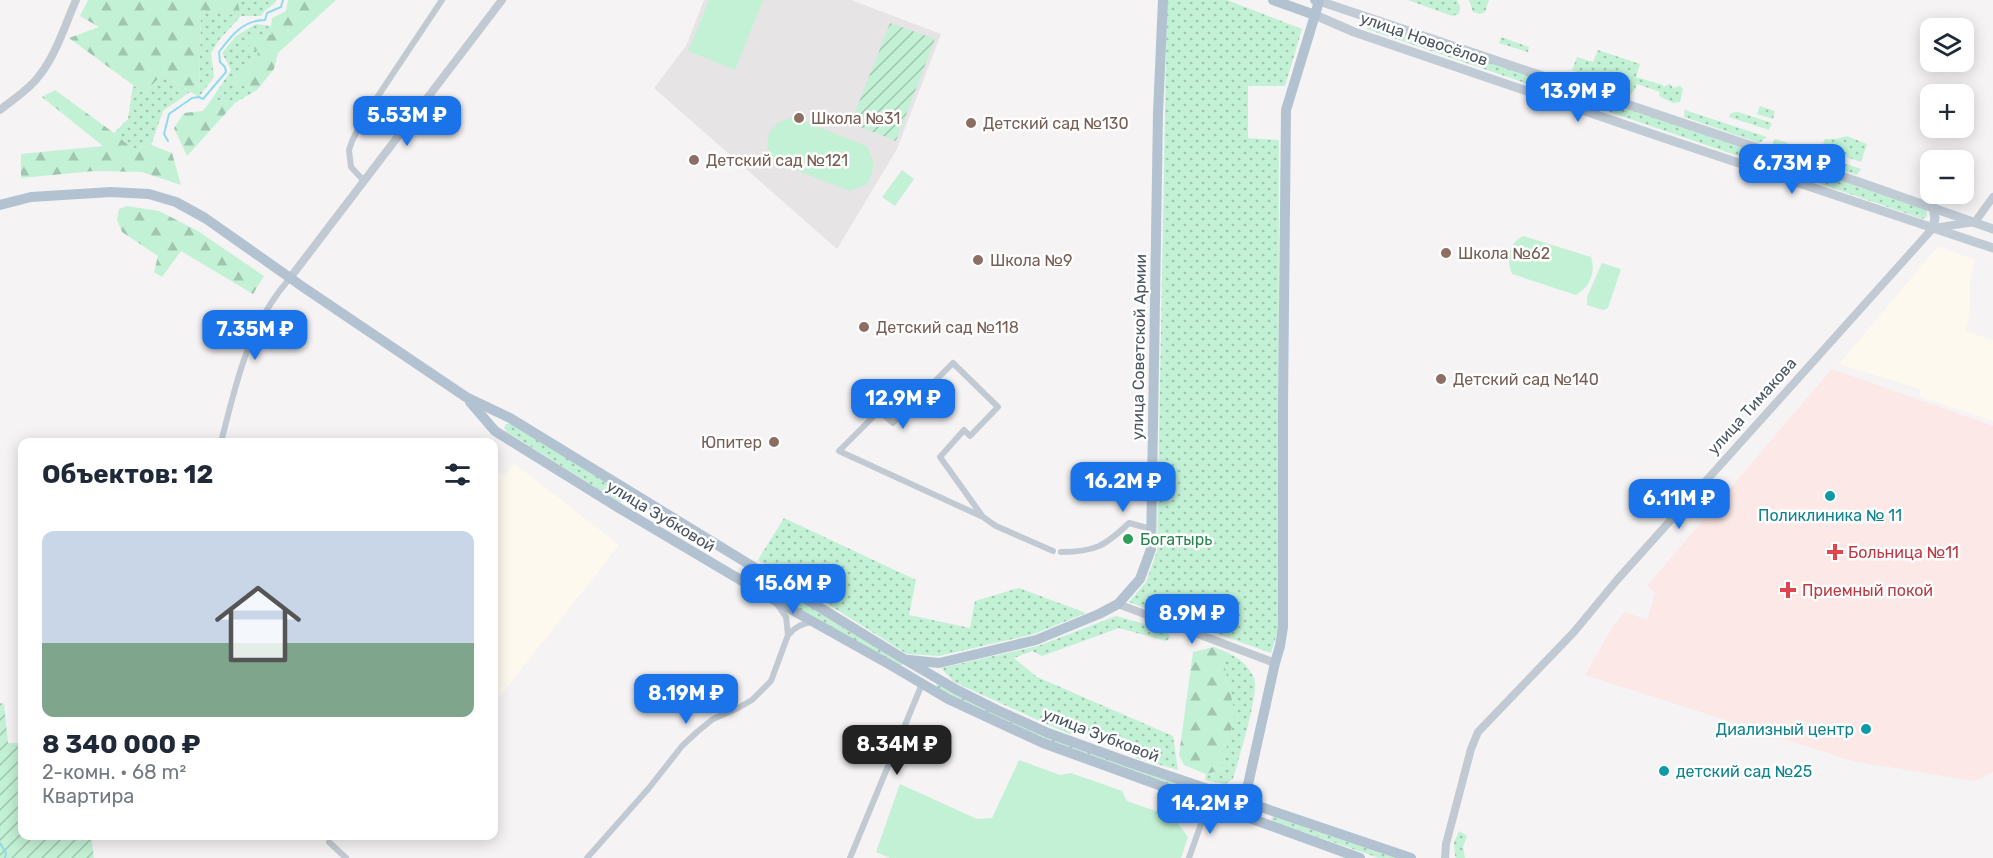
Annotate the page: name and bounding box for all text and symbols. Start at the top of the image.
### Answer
street label: улица Новосёлов [1358,8,1490,70]
map controls [1920,18,1974,204]
button: layers [1920,18,1974,72]
pin: 13.9M ₽ [1523,72,1633,123]
text: 13.9M ₽ [1540,79,1616,103]
button: + [1920,84,1974,138]
pin: 5.53M ₽ [352,96,462,147]
text: 5.53M ₽ [367,103,447,127]
place label: Школа №31 [811,109,900,128]
marker: Школа №31 [792,111,806,125]
place label: Детский сад №130 [983,114,1129,133]
marker: Детский сад №130 [964,116,978,130]
pin: 6.73M ₽ [1737,144,1847,195]
button: − [1920,150,1974,204]
place label: Детский сад №121 [706,151,848,170]
text: 6.73M ₽ [1753,151,1831,175]
marker: Детский сад №121 [687,153,701,167]
place label: Школа №62 [1458,244,1550,263]
marker: Школа №62 [1439,246,1453,260]
place label: Школа №9 [990,251,1073,270]
marker: Школа №9 [971,253,985,267]
street label: улица Советской Армии [1128,254,1150,440]
pin: 7.35M ₽ [200,310,310,361]
text: 7.35M ₽ [216,317,294,341]
place label: Детский сад №118 [876,318,1019,337]
marker: Детский сад №118 [857,320,871,334]
street label: улица Тимакова [1703,354,1801,458]
place label: Детский сад №140 [1453,370,1599,389]
marker: Детский сад №140 [1434,372,1448,386]
pin: 12.9M ₽ [848,379,958,430]
text: 12.9M ₽ [865,386,941,410]
place label: Юпитер [701,433,762,452]
marker: Юпитер [767,435,781,449]
icon: filters [441,458,474,491]
text: Объектов: 12 [42,459,213,490]
pin: 16.2M ₽ [1068,462,1178,513]
text: 16.2M ₽ [1085,469,1161,493]
street label: улица Зубковой [603,476,719,556]
pin: 6.11M ₽ [1624,479,1734,530]
text: 6.11M ₽ [1643,486,1715,510]
marker: Поликлиника № 11 [1823,489,1837,503]
place label: Поликлиника № 11 [1758,506,1902,525]
place label: Богатырь [1140,530,1212,549]
marker: Богатырь [1121,532,1135,546]
marker: Больница №11 [1826,543,1844,561]
place label: Больница №11 [1848,543,1959,562]
pin: 15.6M ₽ [738,564,848,615]
icon: home [204,570,312,678]
text: 15.6M ₽ [755,571,831,595]
marker: Приемный покой [1779,581,1797,599]
place label: Приемный покой [1802,581,1933,600]
pin: 8.9M ₽ [1143,594,1241,645]
text: 8.9M ₽ [1159,601,1225,625]
pin: 8.19M ₽ [631,674,741,725]
text: 8.19M ₽ [648,681,724,705]
street label: улица Зубковой [1040,704,1162,766]
place label: Диализный центр [1716,720,1854,739]
marker: Диализный центр [1859,722,1873,736]
pin: 8.34M ₽ [842,725,952,776]
text: 8 340 000 ₽ [42,729,201,760]
text: 8.34M ₽ [856,732,938,756]
text: 2-комн. · 68 m² [42,760,186,784]
place label: детский сад №25 [1676,762,1812,781]
marker: детский сад №25 [1657,764,1671,778]
text: Квартира [42,784,134,808]
pin: 14.2M ₽ [1155,784,1265,835]
text: 14.2M ₽ [1171,791,1249,815]

